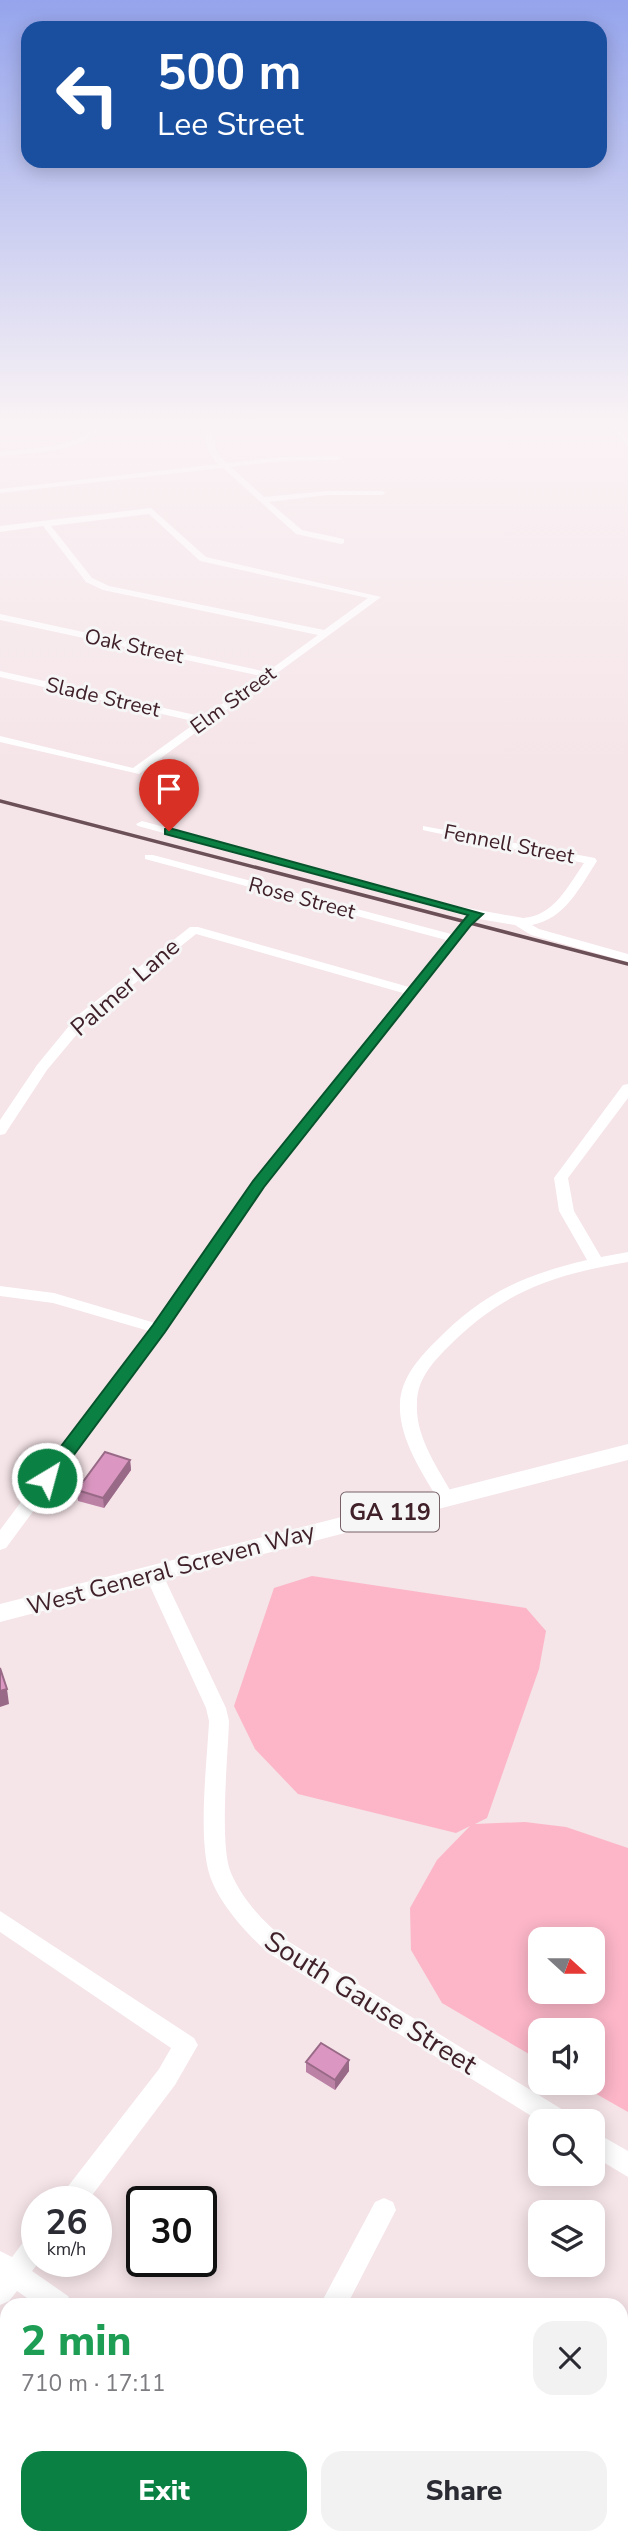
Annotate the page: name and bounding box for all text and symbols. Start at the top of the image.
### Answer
text: 500 m [157,39,301,106]
icon: left [42,49,133,140]
text: Lee Street [157,103,304,146]
street label: Oak Street [82,622,187,670]
street label: Elm Street [185,659,282,740]
street label: Slade Street [43,670,163,724]
pin [139,759,199,831]
icon: arrive [150,770,188,808]
street label: Fennell Street [441,818,577,871]
street label: Rose Street [246,870,359,926]
street label: Palmer Lane [64,931,186,1043]
position arrow [10,1441,84,1515]
road number: GA 119 [341,1492,439,1532]
street label: West General Screven Way [24,1515,319,1623]
street label: South Gause Street [257,1922,484,2084]
north arrow [528,1927,606,2004]
map controls [528,1927,605,2277]
button: sound [528,2018,605,2095]
button: search [528,2109,605,2186]
speed limit sign: 30 [126,2186,217,2277]
text: 26 [45,2199,88,2246]
button: layers [528,2200,605,2277]
text: km/h [47,2237,86,2261]
text: 2 min [21,2313,131,2370]
button: close [533,2321,607,2395]
text: 710 m · 17:11 [21,2368,166,2399]
button: Exit [21,2451,307,2531]
button: Share [321,2451,607,2531]

